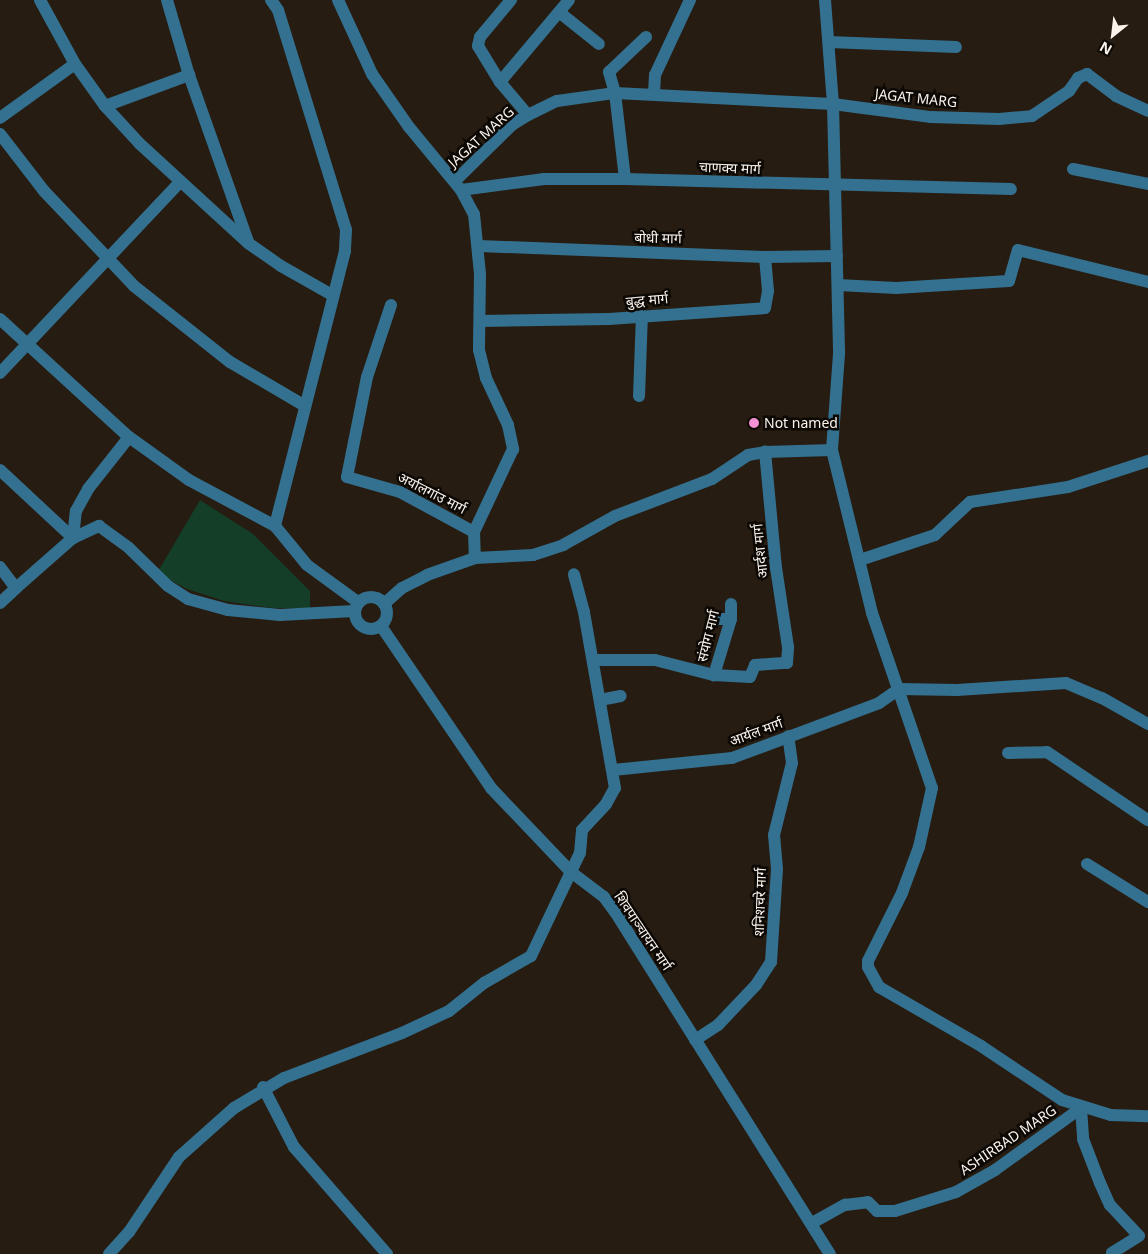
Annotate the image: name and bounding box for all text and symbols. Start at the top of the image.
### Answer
north arrow [1088,10,1138,60]
text: N [1096,37,1115,60]
street label: JAGAT MARG [874,85,958,111]
street label: JAGAT MARG [445,103,517,171]
street label: चाणक्य मार्ग [699,159,761,177]
street label: बोधी मार्ग [634,229,682,247]
street label: बुद्ध मार्ग [625,290,669,310]
place label: Not named [764,415,838,431]
marker: Not named [748,417,760,429]
street label: अर्यालगांउ मार्ग [395,469,469,517]
street label: आर्दश मार्ग [749,523,771,579]
street label: संयोग मार्ग [693,608,723,664]
street label: आर्यल मार्ग [727,715,785,749]
street label: शनिशचरे मार्ग [750,867,770,937]
street label: शिवपाञ्चायन मार्ग [611,888,675,974]
street label: ASHIRBAD MARG [956,1101,1060,1179]

